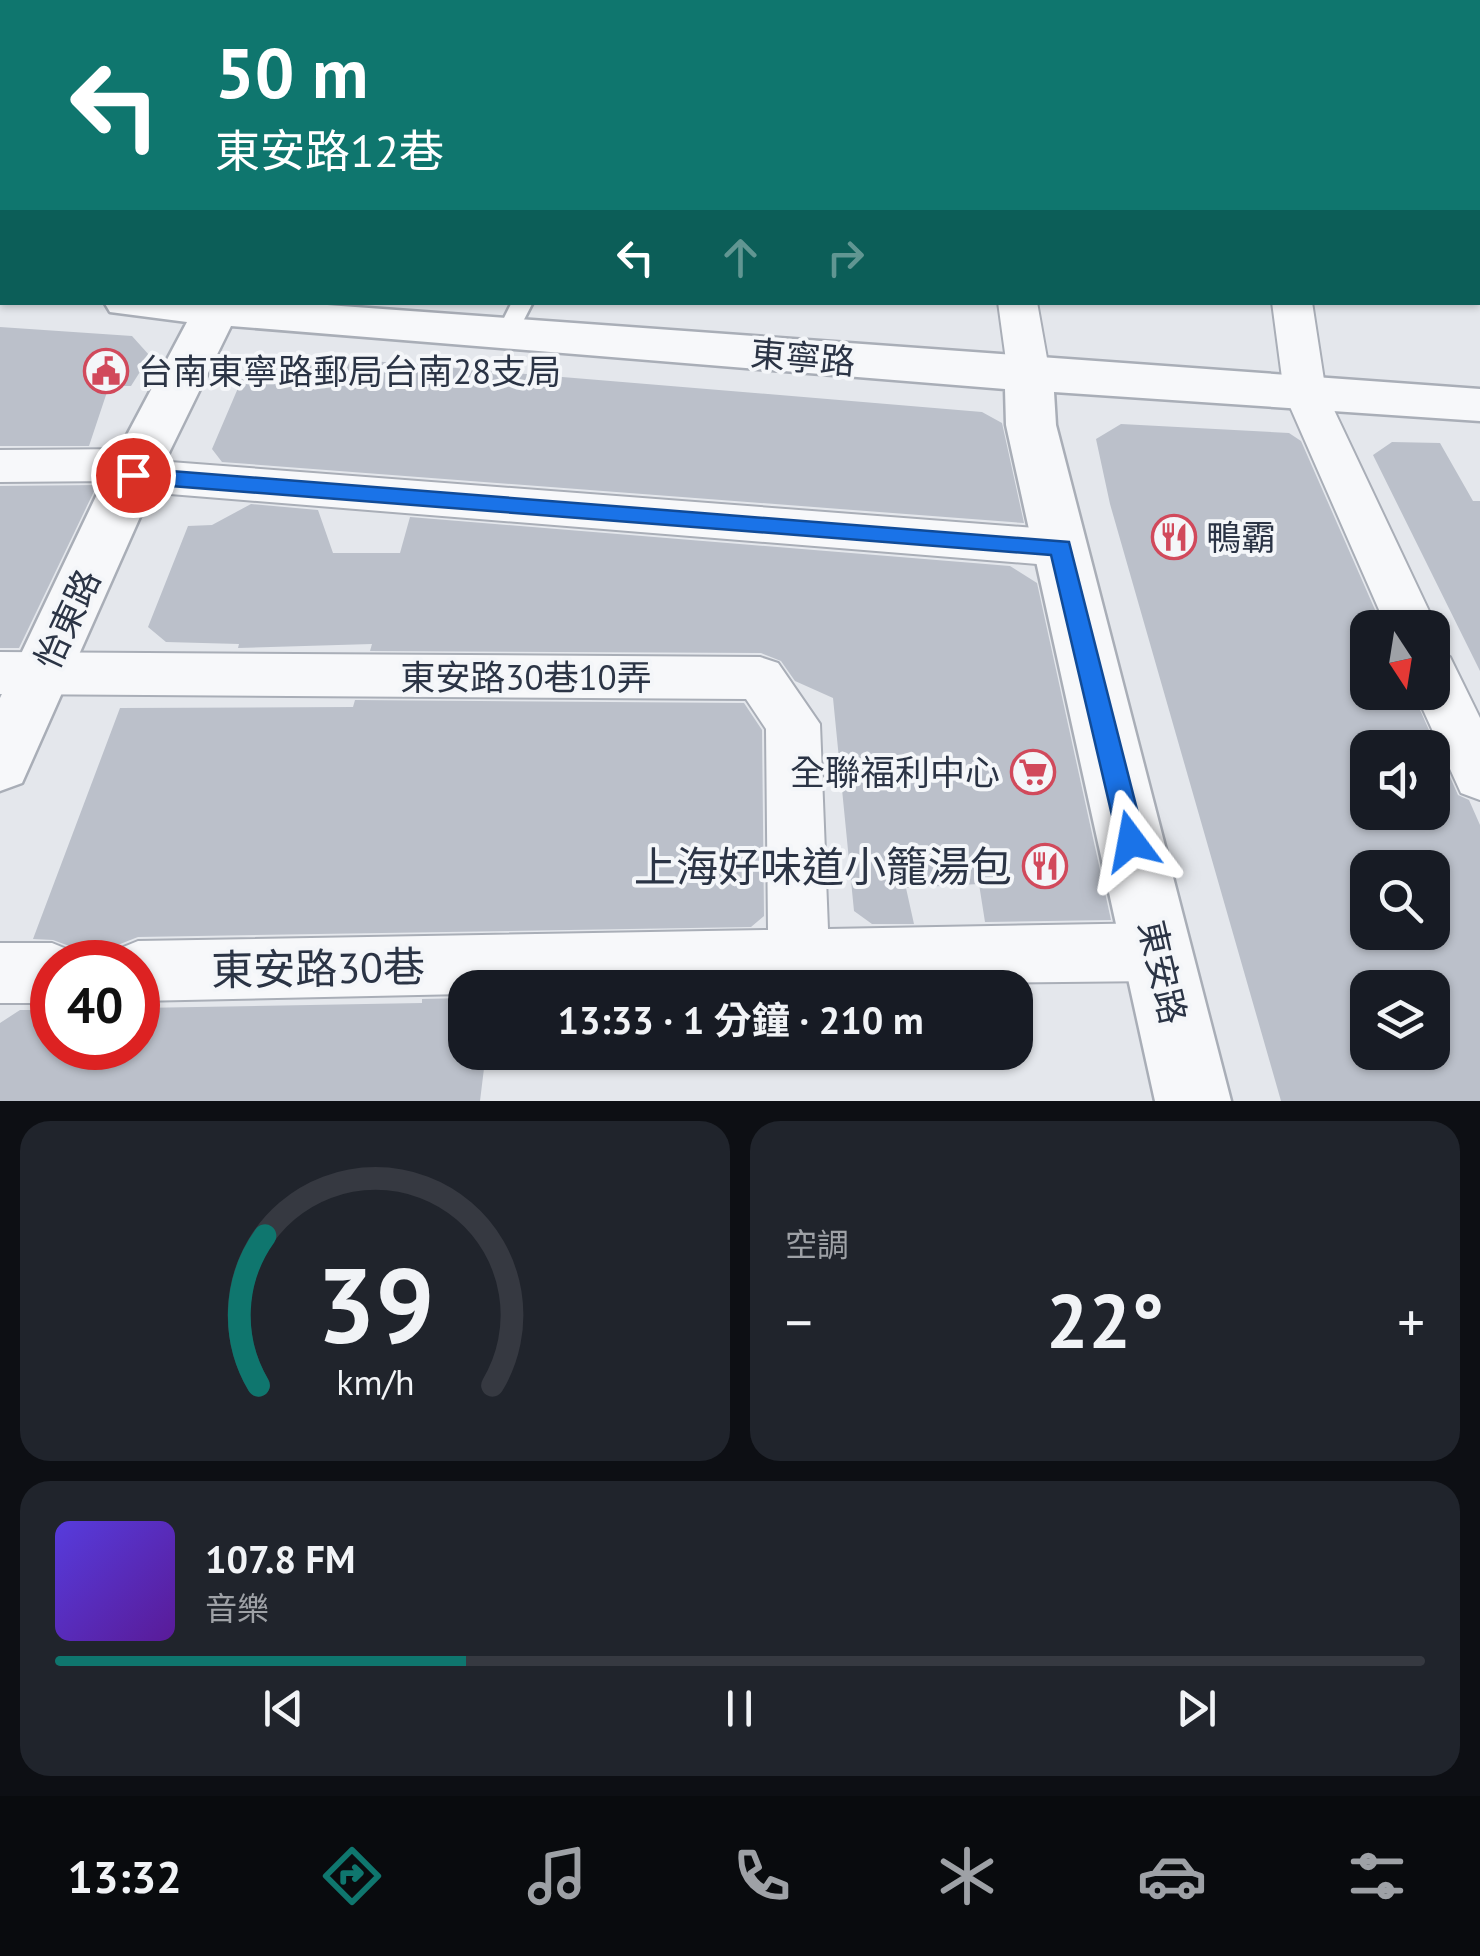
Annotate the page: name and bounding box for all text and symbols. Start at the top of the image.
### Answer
text: 50 m [215,27,368,117]
icon: left [50,40,180,170]
text: 東安路12巷 [215,121,444,179]
icon: left [608,230,663,285]
icon: ahead [713,230,768,285]
icon: right [818,230,873,285]
street label: 東寧路 [749,330,857,384]
public building icon: 台南東寧路郵局台南28支局 [83,348,129,394]
place label: 台南東寧路郵局台南28支局 [138,348,561,394]
pin [91,433,176,518]
icon: arrive [106,448,161,503]
restaurant icon: 鴨霸 [1151,514,1197,560]
place label: 鴨霸 [1206,514,1276,560]
street label: 怡東路 [24,562,110,676]
north arrow [1350,610,1450,710]
map controls [1350,610,1450,1070]
street label: 東安路30巷10弄 [400,654,652,700]
button: sound [1350,730,1450,830]
place label: 全聯福利中心 [790,749,1000,795]
supermarket icon: 全聯福利中心 [1010,749,1056,795]
position arrow [1079,789,1183,893]
place label: 上海好味道小籠湯包 [634,839,1012,894]
restaurant icon: 上海好味道小籠湯包 [1022,843,1068,889]
button: search [1350,850,1450,950]
street label: 東安路 [1129,916,1197,1028]
street label: 東安路30巷 [211,939,425,997]
speed limit sign: 40 [30,940,160,1070]
button: layers [1350,970,1450,1070]
text: 13:33 · 1 分鐘 · 210 m [557,995,924,1044]
text: 空調 [785,1223,849,1265]
text: 39 [316,1237,434,1372]
text: 22° [1046,1272,1164,1369]
text: − [785,1286,813,1357]
text: + [1397,1286,1425,1357]
text: km/h [336,1359,414,1405]
text: 107.8 FM [205,1534,355,1583]
text: 音樂 [205,1587,269,1629]
icon: previous [256,1681,311,1736]
icon: pause [712,1681,767,1736]
icon: next [1169,1681,1224,1736]
icon: directions [317,1841,387,1911]
icon: music [522,1841,592,1911]
icon: phone [727,1841,797,1911]
icon: climate [932,1841,1002,1911]
icon: car [1137,1841,1207,1911]
icon: filters [1342,1841,1412,1911]
text: 13:32 [68,1847,182,1905]

